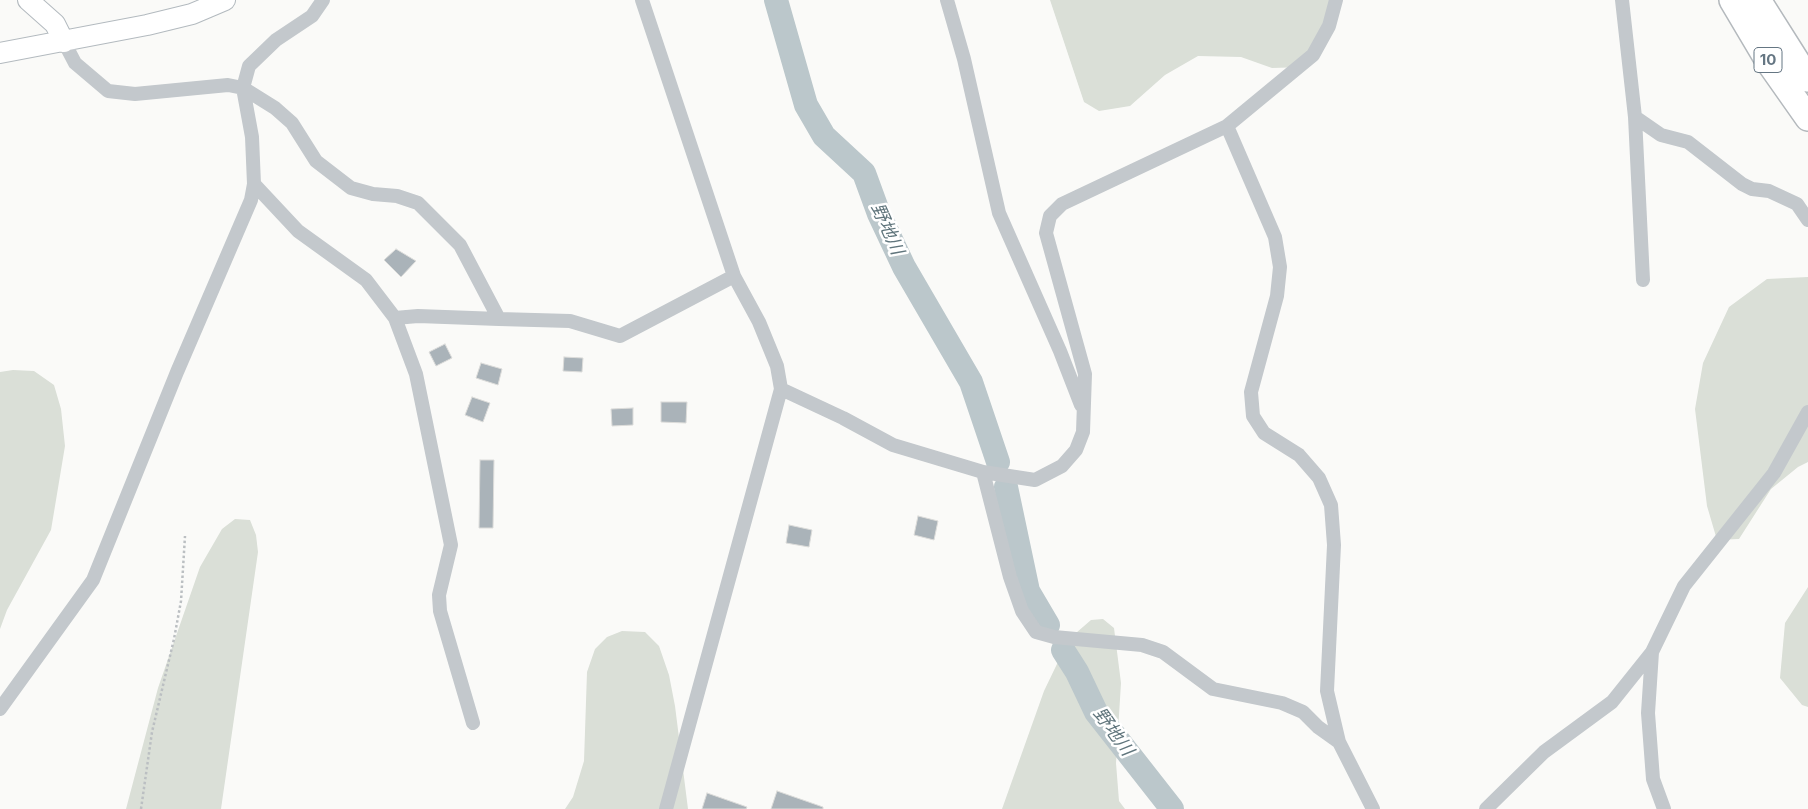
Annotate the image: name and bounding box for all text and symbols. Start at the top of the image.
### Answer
road number: 10 [1754,48,1782,72]
water label: 野地川 [866,200,908,258]
water label: 野地川 [1088,704,1138,760]

